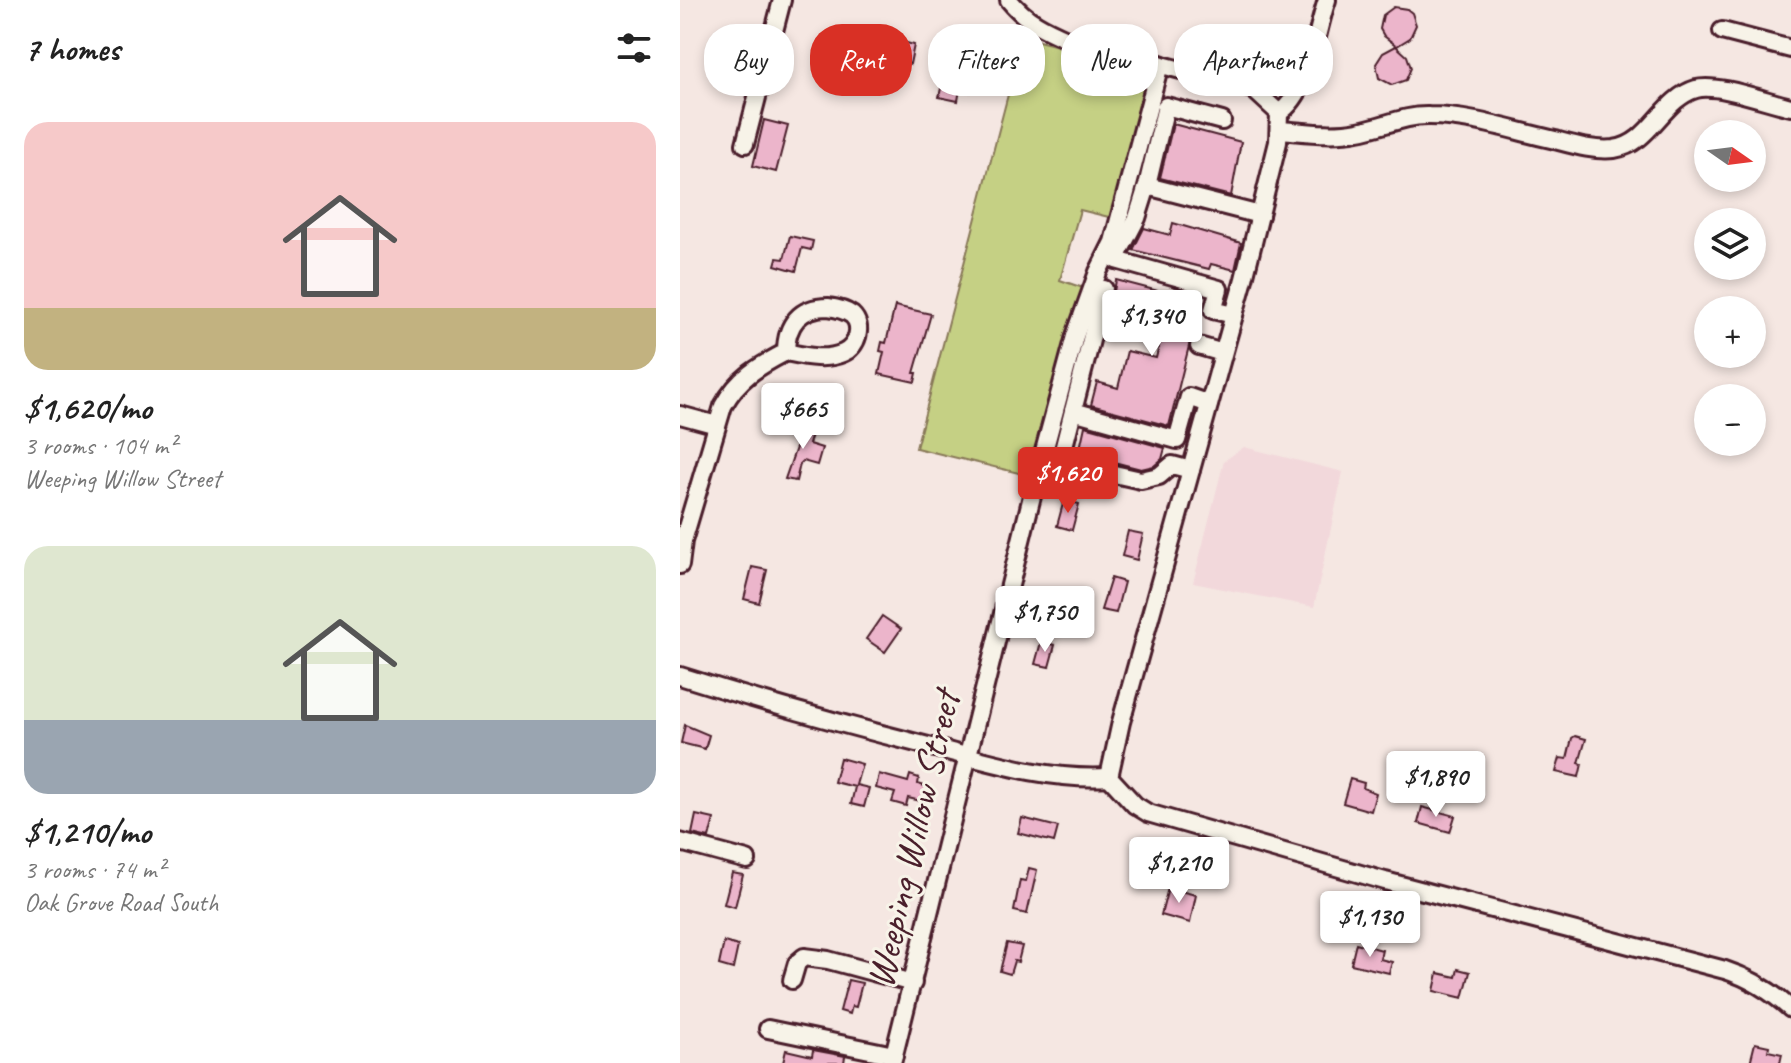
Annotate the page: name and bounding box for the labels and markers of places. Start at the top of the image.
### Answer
pin: $1,340 [1087,290,1217,358]
pin: $665 [756,383,850,451]
pin: $1,620 [1003,447,1133,515]
pin: $1,750 [980,586,1110,654]
pin: $1,890 [1371,751,1501,819]
pin: $1,210 [1114,837,1244,905]
pin: $1,130 [1305,891,1435,959]

